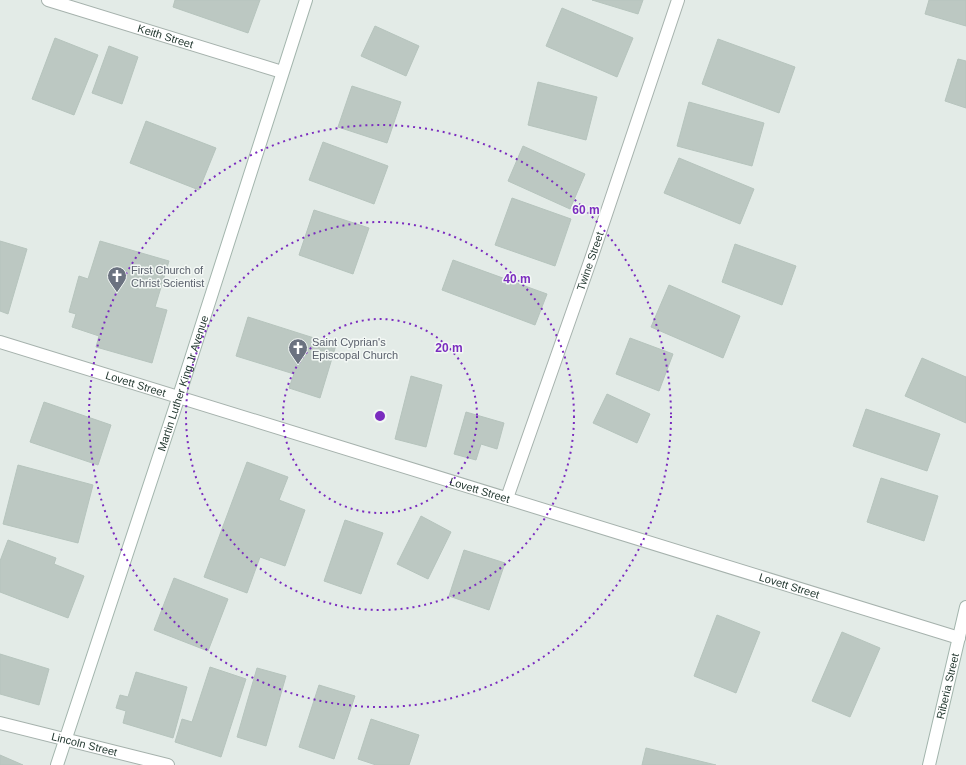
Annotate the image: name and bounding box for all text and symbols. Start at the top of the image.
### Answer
street label: Keith Street [136,22,195,50]
text: 60 m [572,203,600,217]
street label: Twine Street [574,230,606,292]
place label: First Church of Christ Scientist [131,264,204,289]
church icon: First Church of Christ Scientist [106,265,128,293]
text: 40 m [503,272,531,286]
street label: Martin Luther King Jr Avenue [155,314,210,453]
place label: Saint Cyprian's Episcopal Church [312,336,398,361]
church icon: Saint Cyprian's Episcopal Church [287,337,309,365]
text: 20 m [435,341,463,355]
street label: Lovett Street [104,369,167,399]
centre of rings [373,409,387,423]
street label: Lovett Street [448,475,511,505]
street label: Lovett Street [758,571,821,601]
street label: Riberia Street [934,652,961,720]
street label: Lincoln Street [50,730,119,758]

